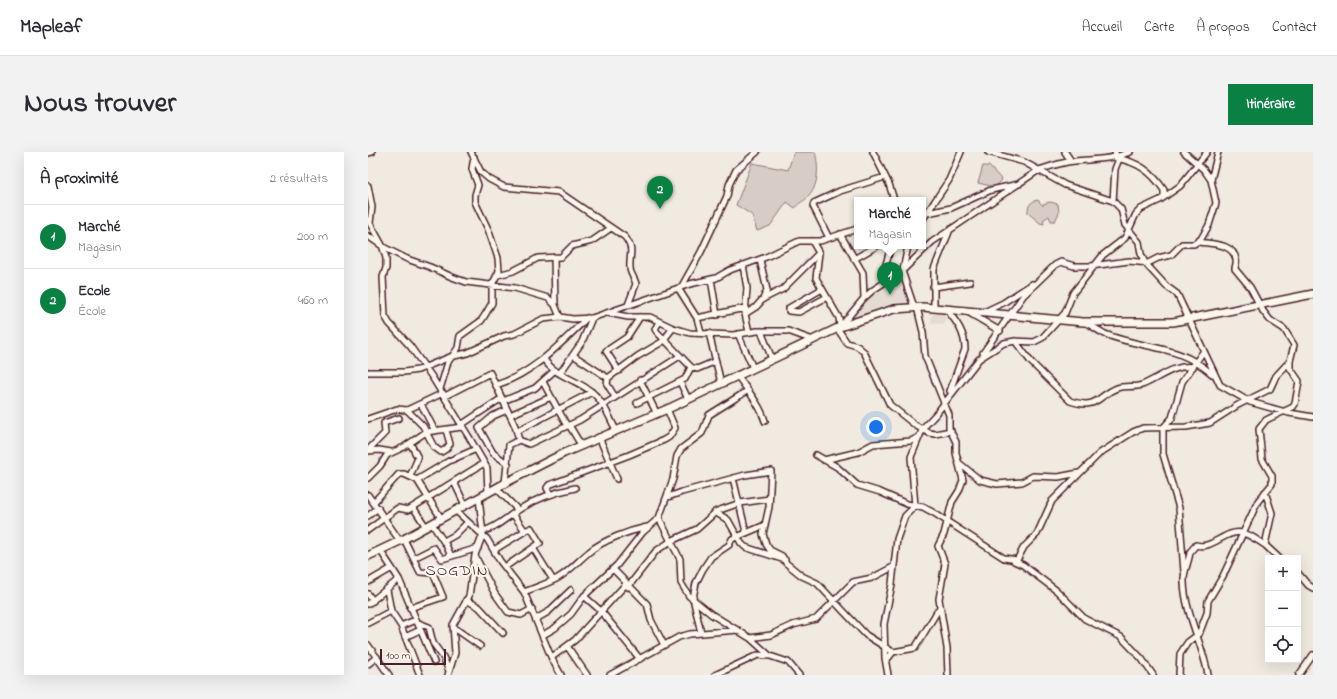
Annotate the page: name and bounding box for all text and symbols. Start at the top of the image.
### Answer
text: Mapleaf [20,14,82,41]
text: Accueil [1082,17,1122,38]
text: Carte [1144,17,1175,38]
text: À propos [1197,17,1250,38]
text: Contact [1272,17,1317,38]
text: Nous trouver [24,84,176,125]
button: Itinéraire [1228,84,1313,125]
text: À proximité [40,166,118,191]
text: 2 résultats [270,169,328,188]
pin: 2 [647,176,673,209]
popup [854,197,926,249]
text: Marché [868,203,911,225]
text: Marché [78,216,120,238]
text: Magasin [868,225,912,244]
text: 1 [51,227,55,246]
text: 200 m [297,227,328,246]
text: Magasin [78,238,121,257]
pin: 1 [877,262,903,295]
text: Ecole [78,280,110,302]
text: 2 [50,291,56,310]
text: 460 m [298,291,328,310]
text: École [78,302,106,321]
your location [866,417,886,437]
map controls [1265,555,1301,663]
button: + [1265,555,1301,591]
district label: SOGDIN [425,559,489,583]
button: − [1265,591,1301,627]
button: locate [1265,627,1301,663]
scale bar [380,647,446,666]
text: 100 m [386,648,410,664]

